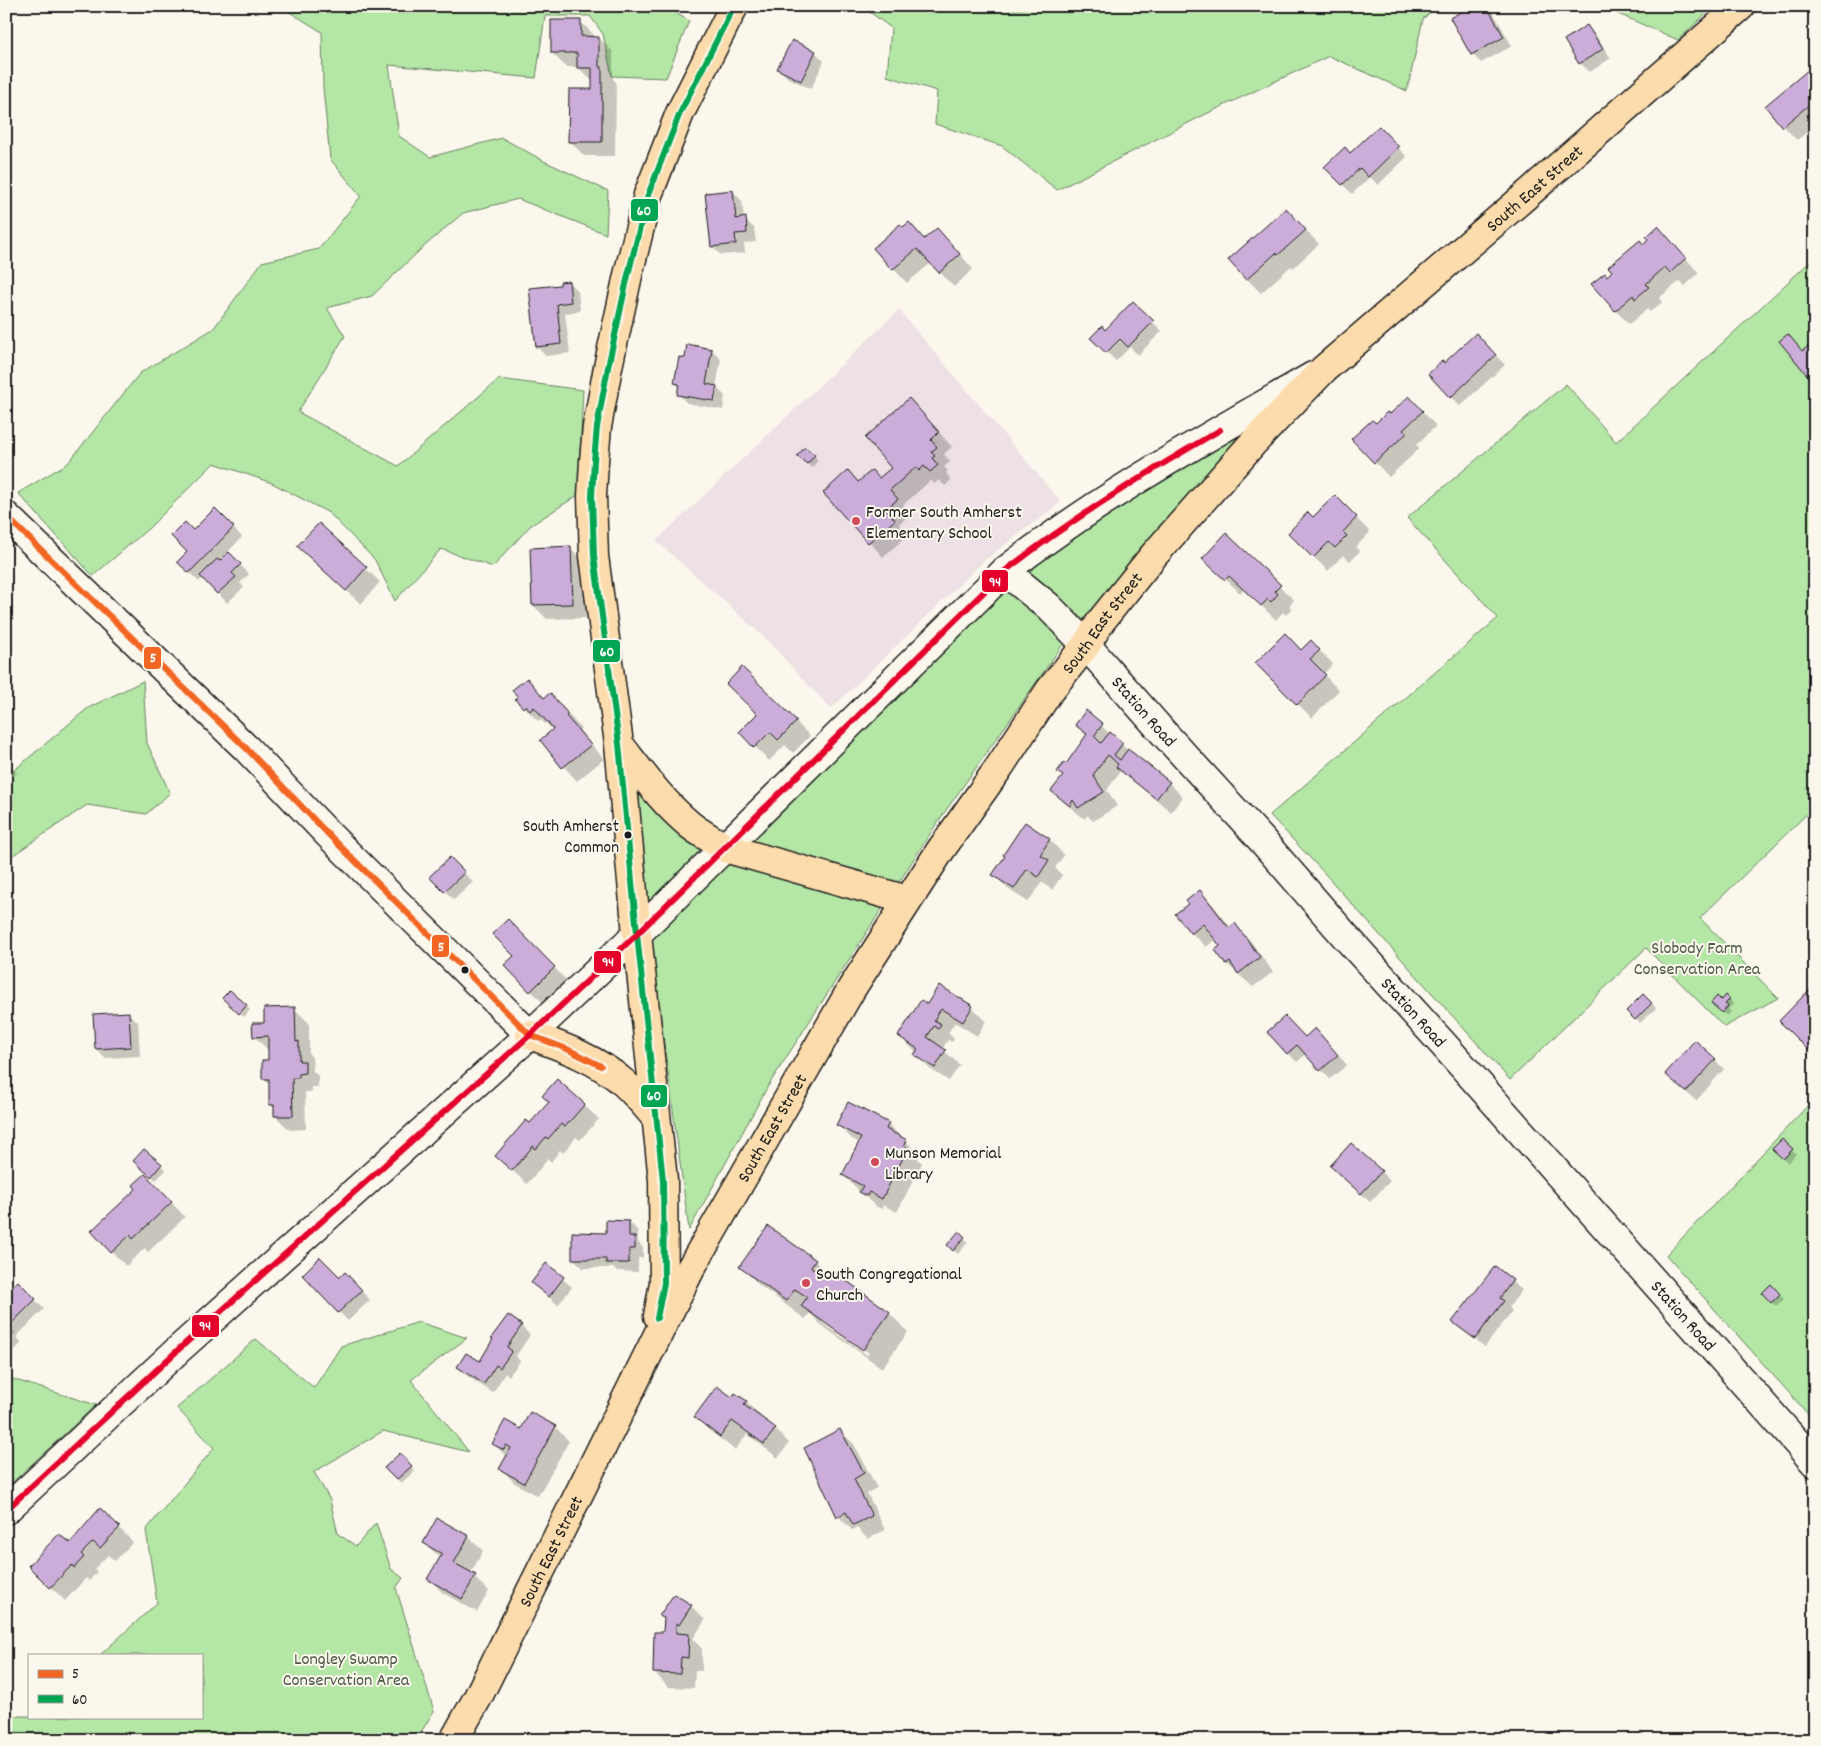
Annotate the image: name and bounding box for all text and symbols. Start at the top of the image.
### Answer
street label: South East Street [1482,140,1590,239]
line badge: 60 [630,198,659,222]
text: 60 [637,202,651,222]
place label: Former South Amherst Elementary School [866,501,1022,547]
marker: Former South Amherst Elementary School [850,515,862,527]
street label: South East Street [1057,568,1150,680]
line badge: 94 [981,569,1009,593]
text: 94 [989,573,1001,593]
line badge: 60 [592,639,621,663]
text: 60 [600,643,614,663]
line badge: 5 [143,646,162,670]
text: 5 [150,649,157,669]
street label: Station Road [1104,672,1181,754]
place label: South Amherst Common [523,816,619,861]
marker: South Amherst Common [623,830,633,840]
line badge: 5 [431,934,450,958]
park label: Slobody Farm Conservation Area [1634,937,1761,983]
text: 5 [438,938,445,958]
line badge: 94 [593,950,622,974]
text: 94 [602,953,614,973]
unlabelled marker [460,965,470,975]
street label: Station Road [1374,973,1451,1054]
street label: South East Street [733,1070,815,1188]
line badge: 60 [640,1084,668,1108]
text: 60 [647,1087,661,1107]
place label: Munson Memorial Library [885,1142,1002,1188]
marker: Munson Memorial Library [869,1156,881,1168]
place label: South Congregational Church [816,1263,962,1309]
street label: Station Road [1644,1276,1720,1358]
marker: South Congregational Church [800,1277,812,1289]
line badge: 94 [191,1314,220,1338]
text: 94 [199,1317,211,1337]
street label: South East Street [514,1492,591,1612]
park label: Longley Swamp Conservation Area [283,1648,410,1694]
legend [28,1654,202,1718]
text: 5 [72,1664,79,1686]
text: 60 [72,1690,88,1712]

